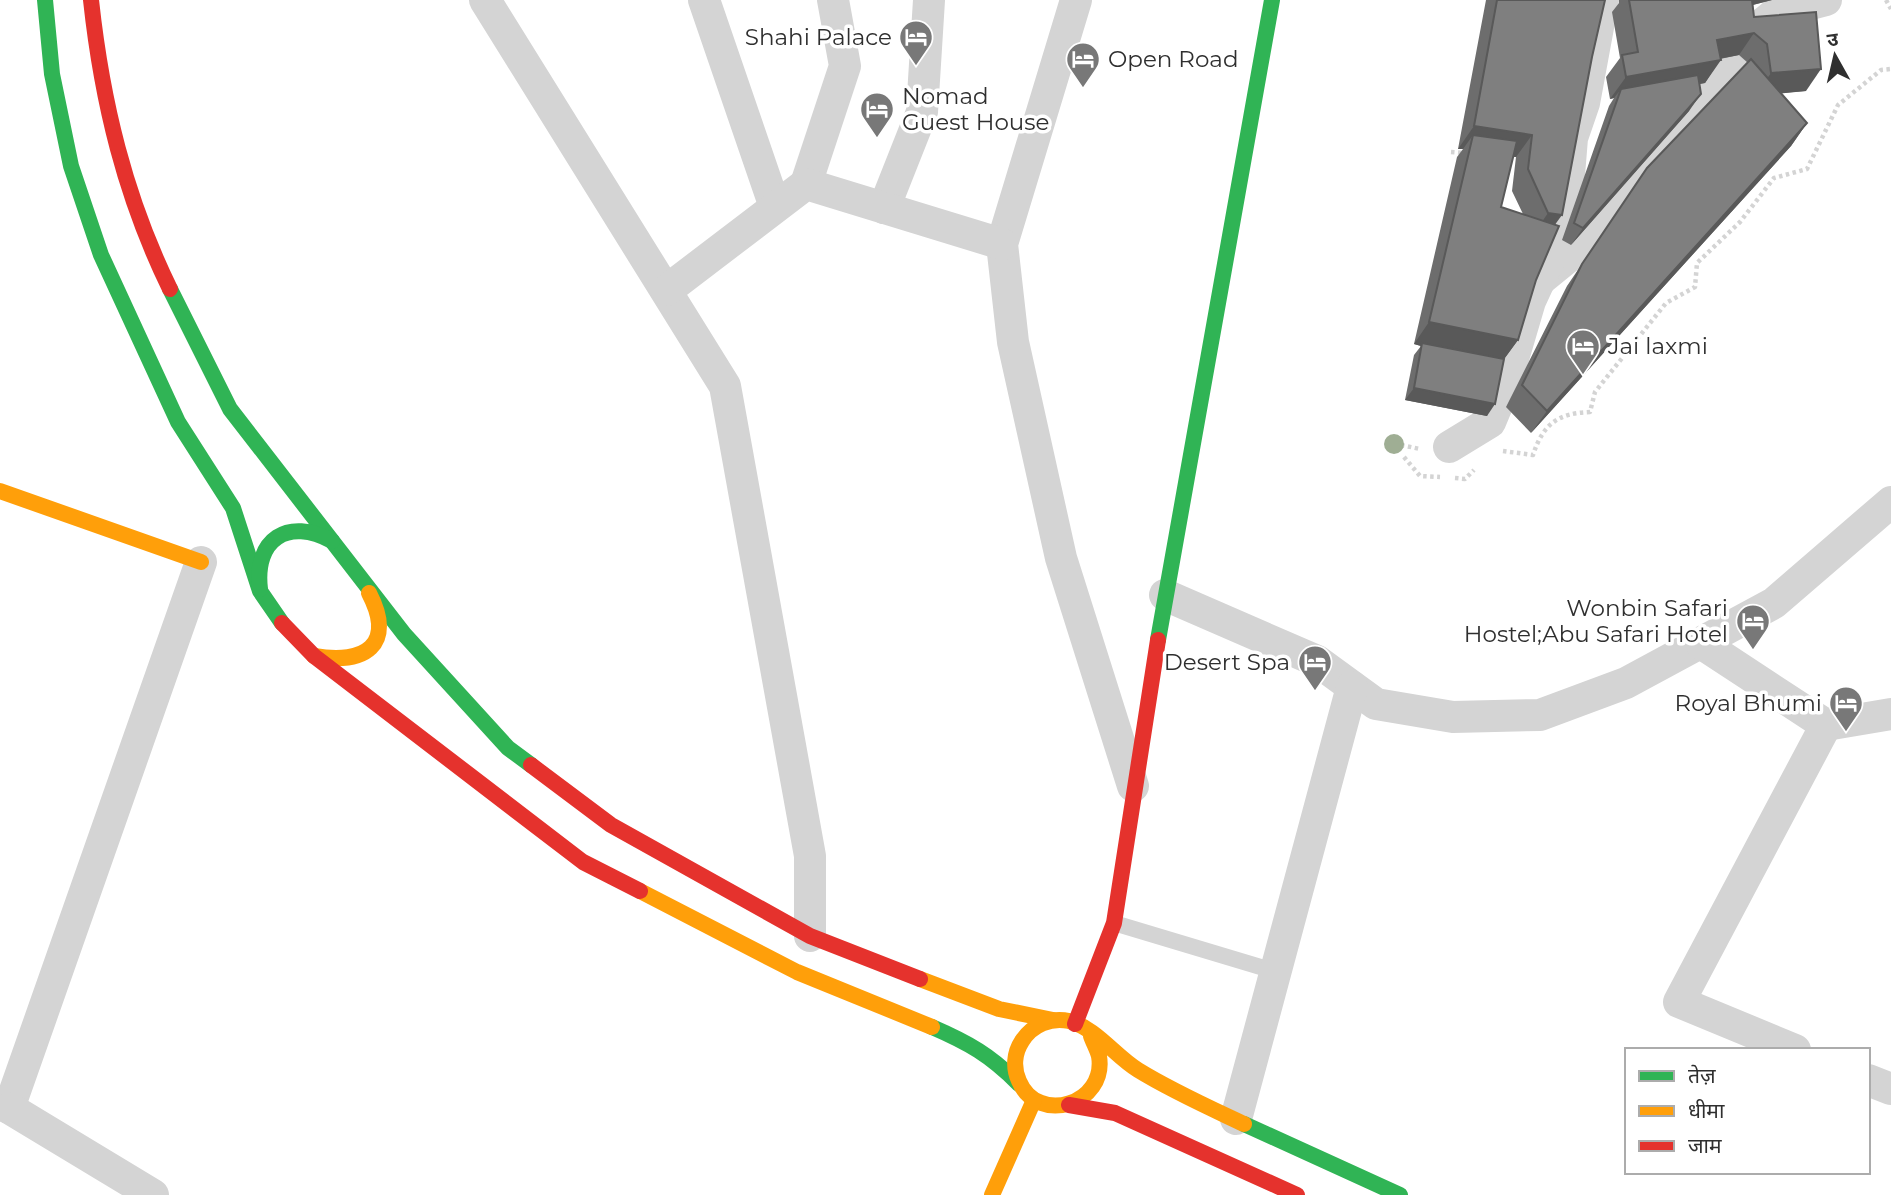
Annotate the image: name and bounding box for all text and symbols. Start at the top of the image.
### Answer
hotel icon: Shahi Palace [897,18,935,67]
north arrow [1800,21,1870,91]
place label: Shahi Palace [745,23,892,51]
text: उ [1826,27,1841,52]
hotel icon: Open Road [1064,40,1102,89]
place label: Open Road [1108,45,1239,73]
place label: Nomad Guest House [902,82,1049,136]
hotel icon: Nomad Guest House [858,90,896,139]
hotel icon: Jai laxmi [1564,327,1602,376]
place label: Jai laxmi [1607,332,1708,360]
place label: Wonbin Safari Hostel;Abu Safari Hotel [1464,594,1728,648]
hotel icon: Wonbin Safari Hostel;Abu Safari Hotel [1734,602,1772,651]
hotel icon: Desert Spa [1296,643,1334,692]
place label: Desert Spa [1164,648,1290,676]
hotel icon: Royal Bhumi [1827,684,1865,733]
place label: Royal Bhumi [1675,689,1822,717]
legend [1625,1048,1870,1174]
text: तेज़ [1688,1063,1716,1088]
text: धीमा [1688,1098,1725,1123]
text: जाम [1688,1133,1722,1158]

